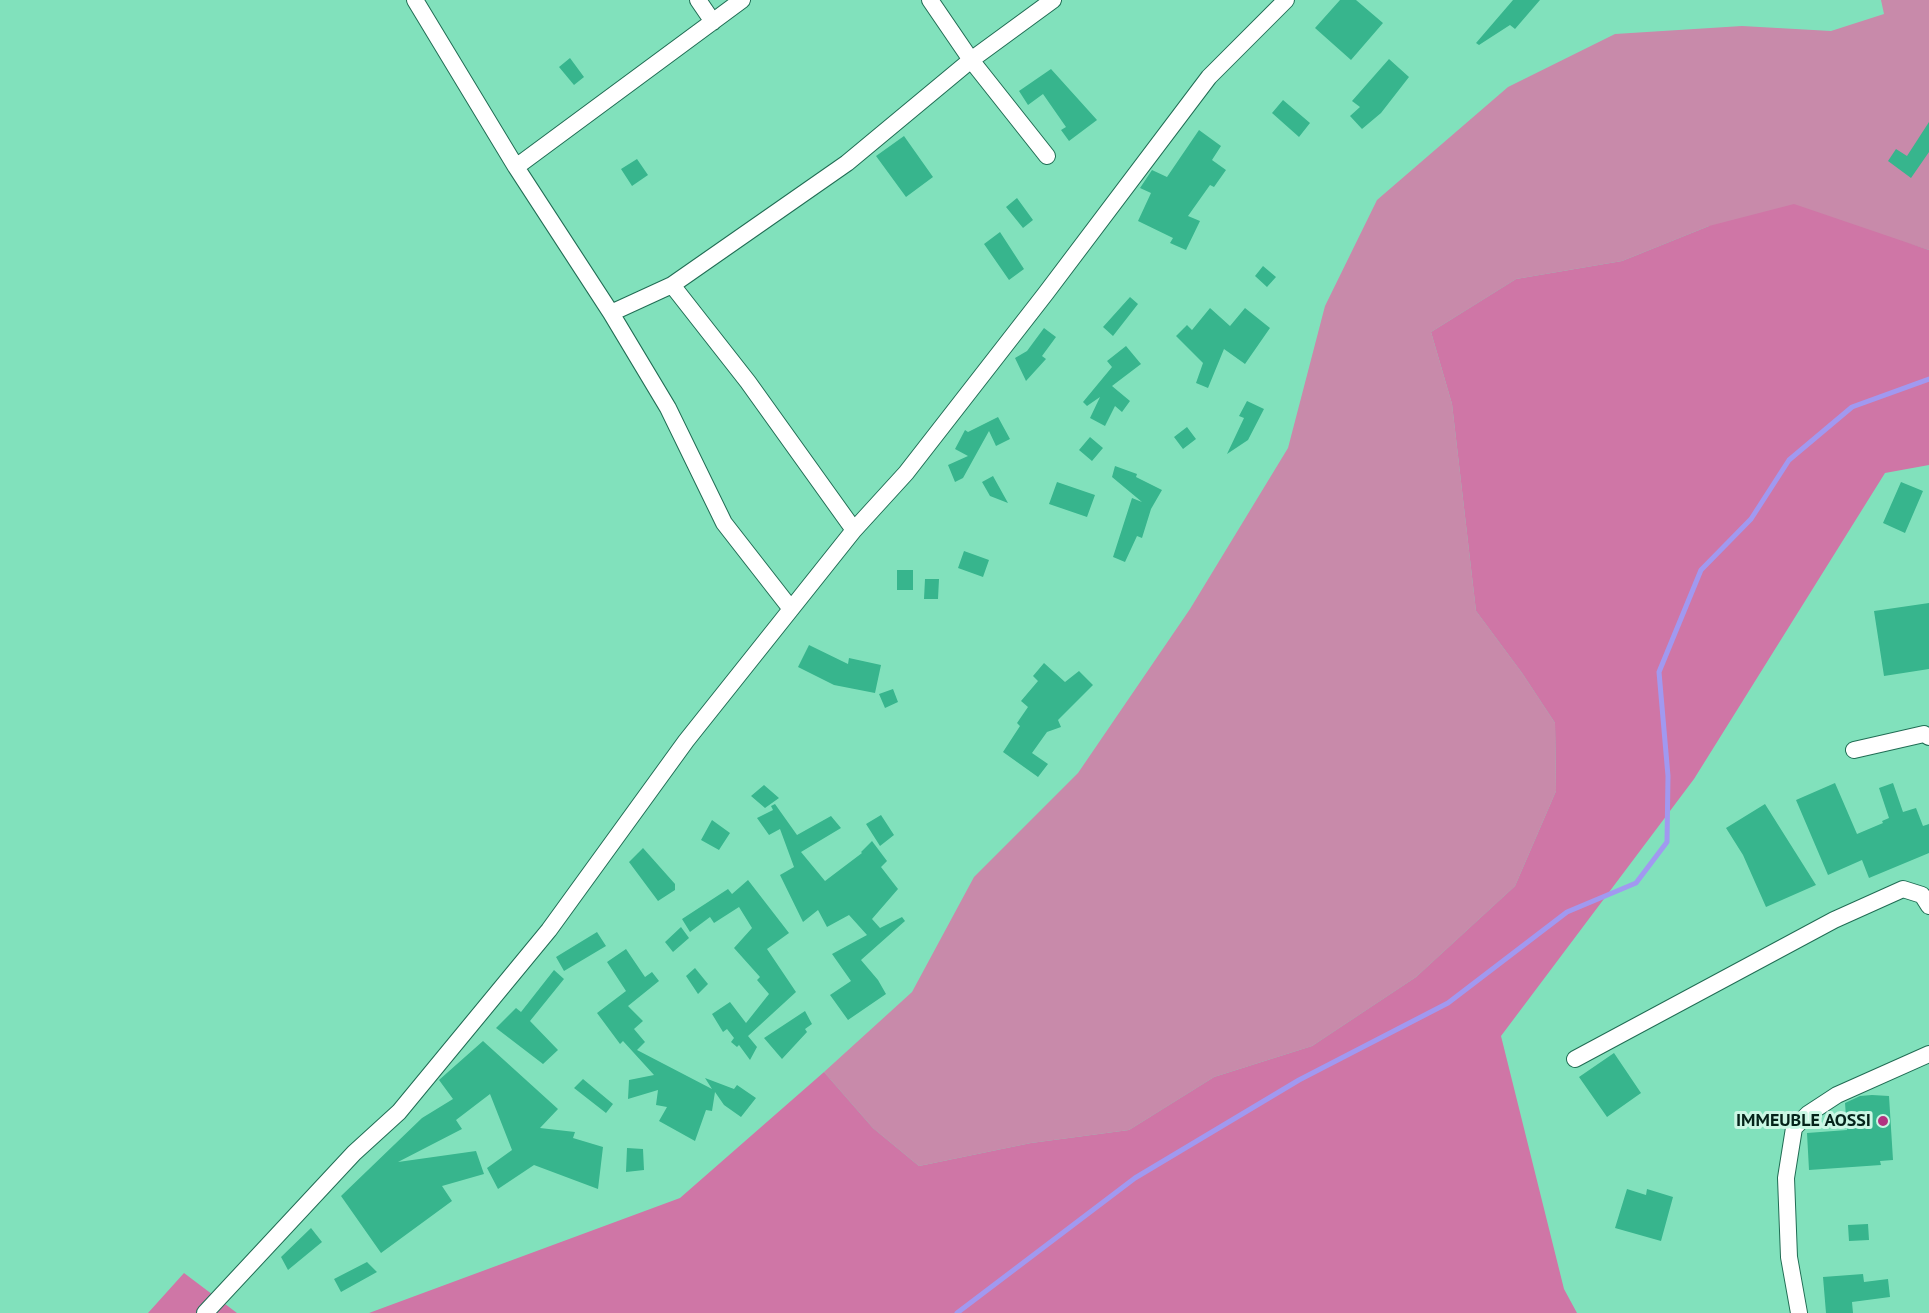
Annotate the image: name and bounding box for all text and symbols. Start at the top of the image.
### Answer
place label: IMMEUBLE AOSSI [1736,1110,1871,1132]
marker: IMMEUBLE AOSSI [1876,1114,1890,1128]

